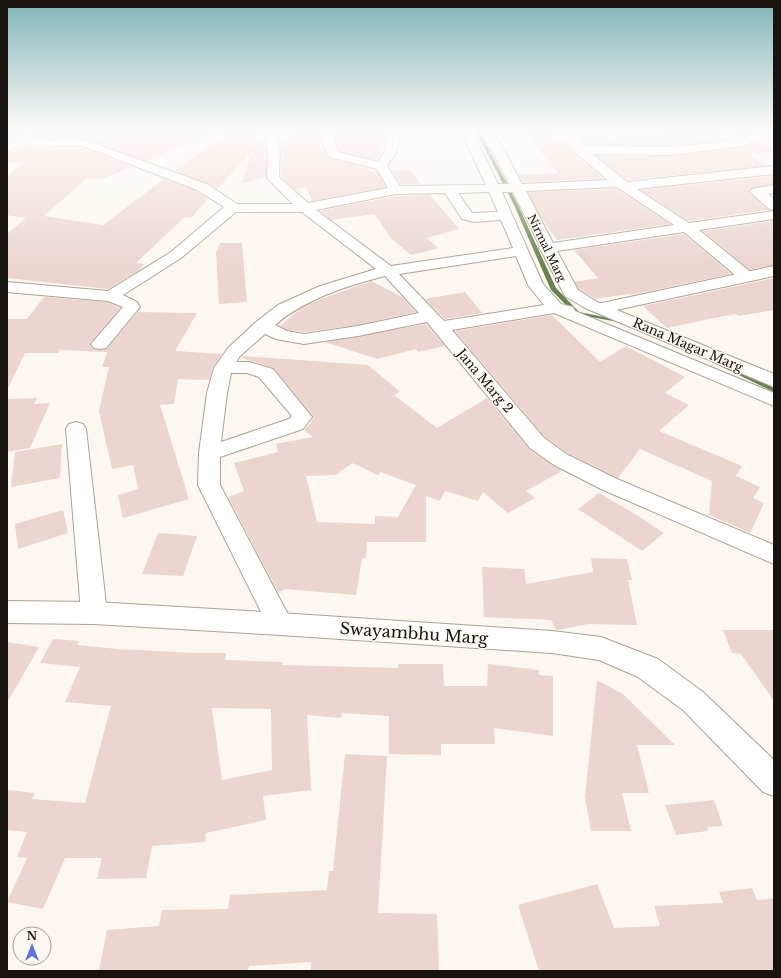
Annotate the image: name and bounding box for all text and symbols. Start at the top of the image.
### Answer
street label: Nirmal Marg [525,212,570,284]
street label: Rana Magar Marg [630,314,746,376]
street label: Jana Marg 2 [452,344,517,417]
street label: Swayambhu Marg [339,618,489,648]
north arrow [12,926,52,966]
text: N [27,929,38,943]

